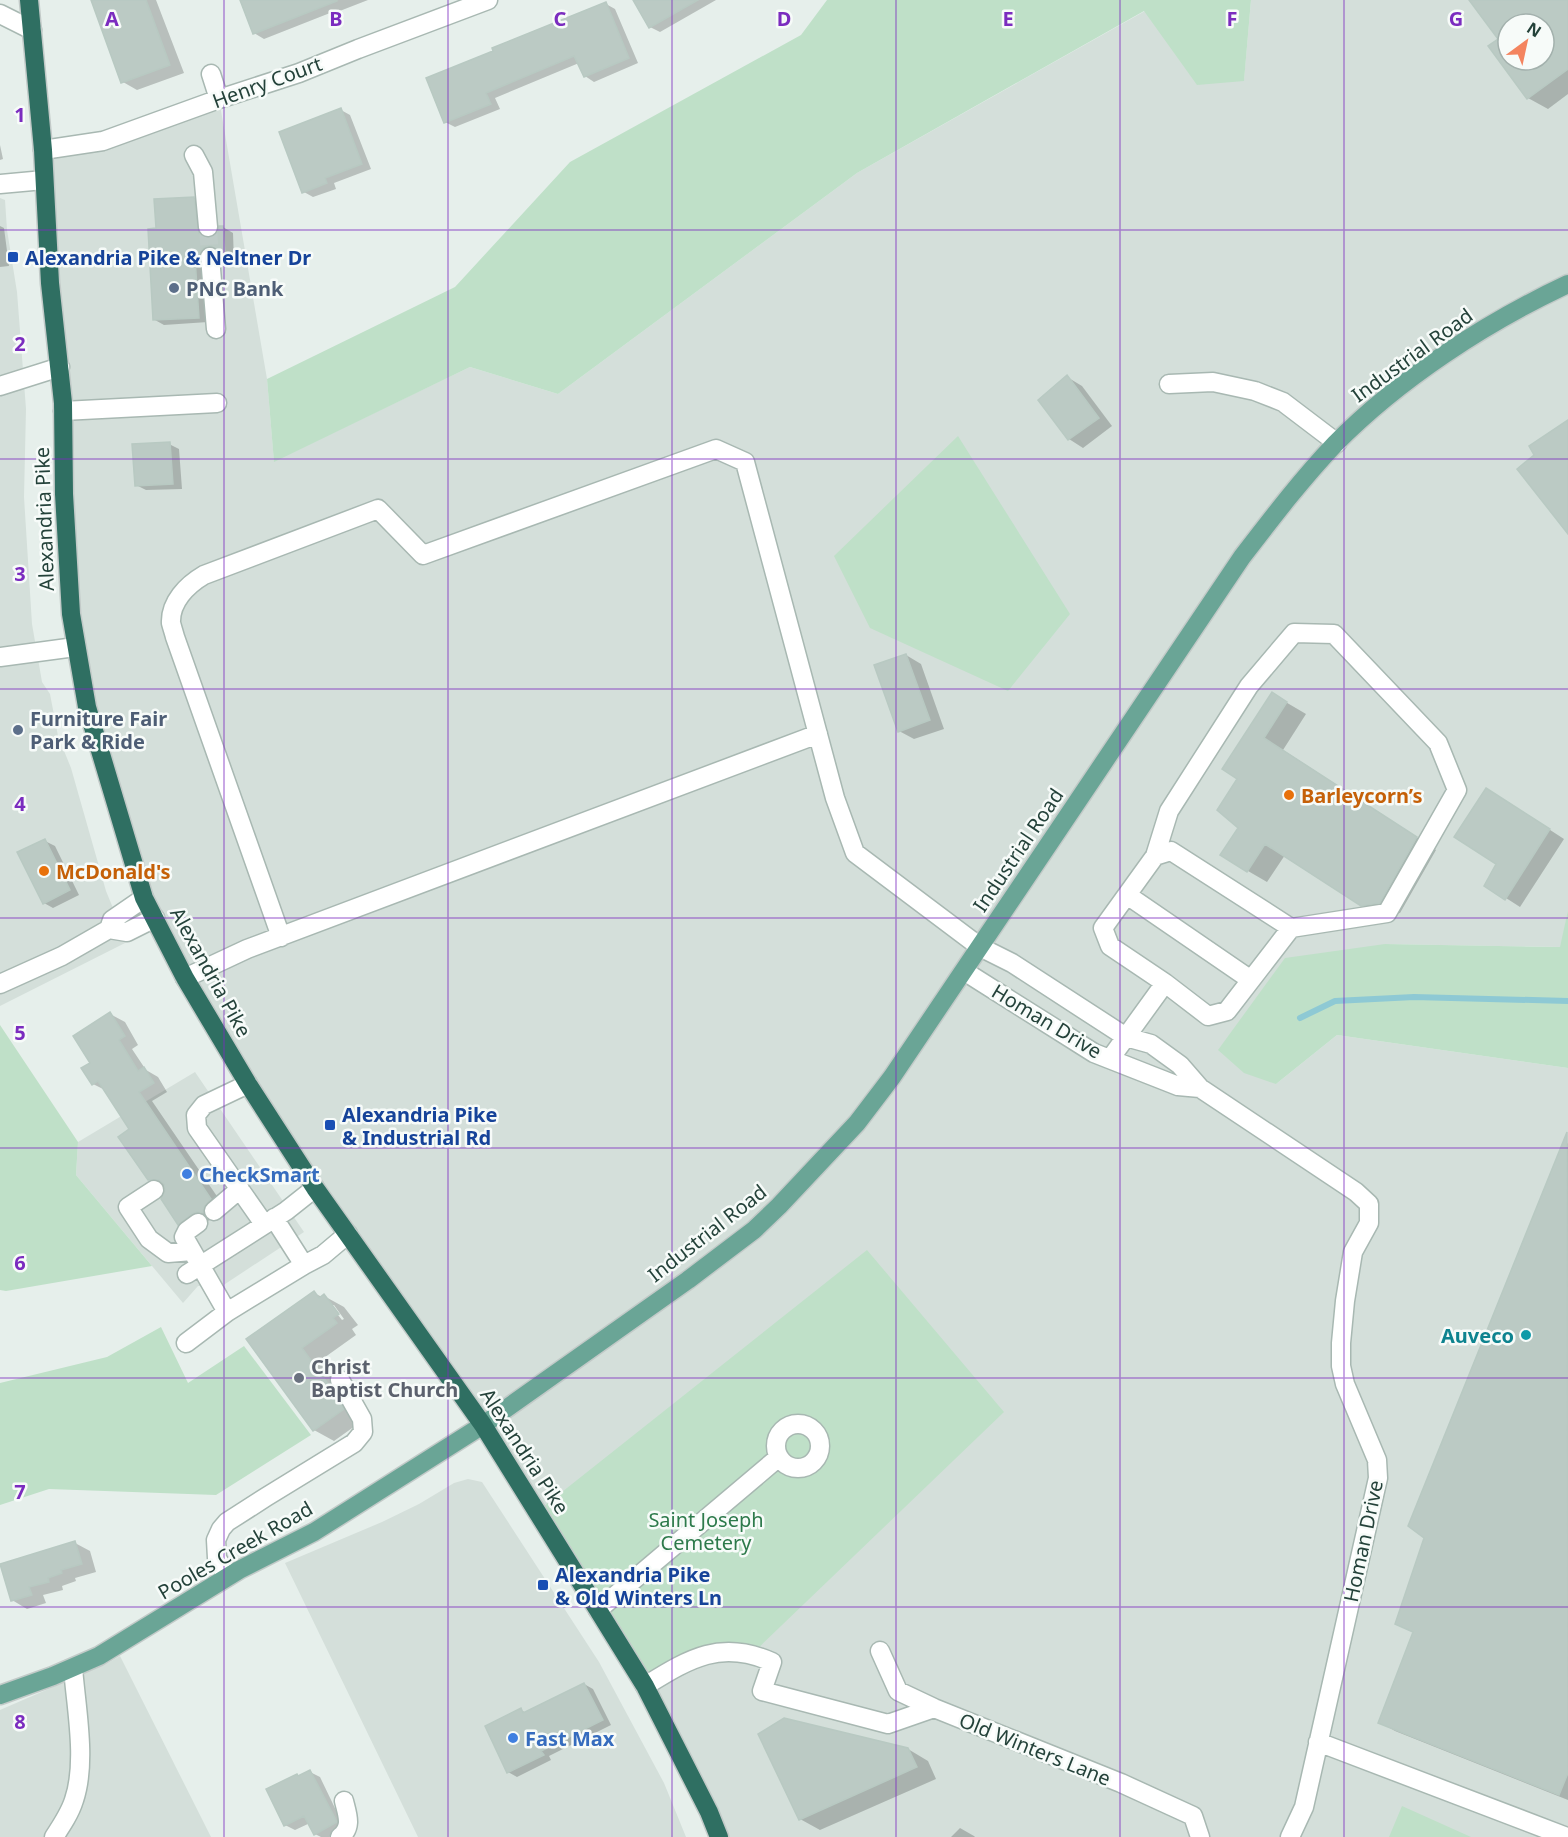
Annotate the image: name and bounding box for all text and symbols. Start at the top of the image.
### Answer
text: A [105,5,119,32]
text: B [329,5,343,32]
text: C [554,5,567,32]
text: D [777,5,791,32]
text: E [1002,5,1014,32]
text: F [1227,5,1237,32]
text: G [1449,5,1463,32]
north arrow [1496,12,1556,72]
text: N [1523,17,1546,42]
street label: Henry Court [208,50,326,114]
text: 1 [14,101,26,128]
place label: Alexandria Pike & Neltner Dr [25,244,311,271]
marker: Alexandria Pike & Neltner Dr [6,250,20,264]
place label: PNC Bank [186,275,284,302]
marker: PNC Bank [167,281,181,295]
street label: Industrial Road [1346,302,1478,408]
text: 2 [14,330,26,357]
street label: Alexandria Pike [28,446,60,592]
text: 3 [14,560,26,587]
place label: Furniture Fair Park & Ride [30,705,167,755]
marker: Furniture Fair Park & Ride [11,723,25,737]
place label: Barleycorn’s [1301,782,1422,809]
street label: Industrial Road [967,783,1069,917]
marker: Barleycorn’s [1282,788,1296,802]
text: 4 [14,790,26,817]
place label: McDonald's [56,858,171,885]
marker: McDonald's [37,864,51,878]
street label: Alexandria Pike [164,902,258,1042]
street label: Homan Drive [987,978,1107,1064]
text: 5 [14,1019,26,1046]
place label: Alexandria Pike & Industrial Rd [342,1101,497,1151]
marker: Alexandria Pike & Industrial Rd [323,1118,337,1132]
place label: CheckSmart [199,1161,320,1188]
marker: CheckSmart [180,1167,194,1181]
street label: Industrial Road [642,1178,772,1288]
text: 6 [14,1249,26,1276]
place label: Auveco [1441,1322,1514,1349]
marker: Auveco [1519,1328,1533,1342]
place label: Christ Baptist Church [311,1353,458,1403]
marker: Christ Baptist Church [292,1371,306,1385]
street label: Alexandria Pike [474,1383,576,1519]
text: 7 [14,1478,26,1505]
street label: Homan Drive [1337,1478,1389,1604]
street label: Pooles Creek Road [153,1495,317,1605]
park label: Saint Joseph Cemetery [648,1506,764,1556]
place label: Alexandria Pike & Old Winters Ln [555,1561,722,1611]
marker: Alexandria Pike & Old Winters Ln [536,1578,550,1592]
street label: Old Winters Lane [955,1706,1115,1792]
text: 8 [14,1708,26,1735]
place label: Fast Max [525,1725,615,1752]
marker: Fast Max [506,1731,520,1745]

